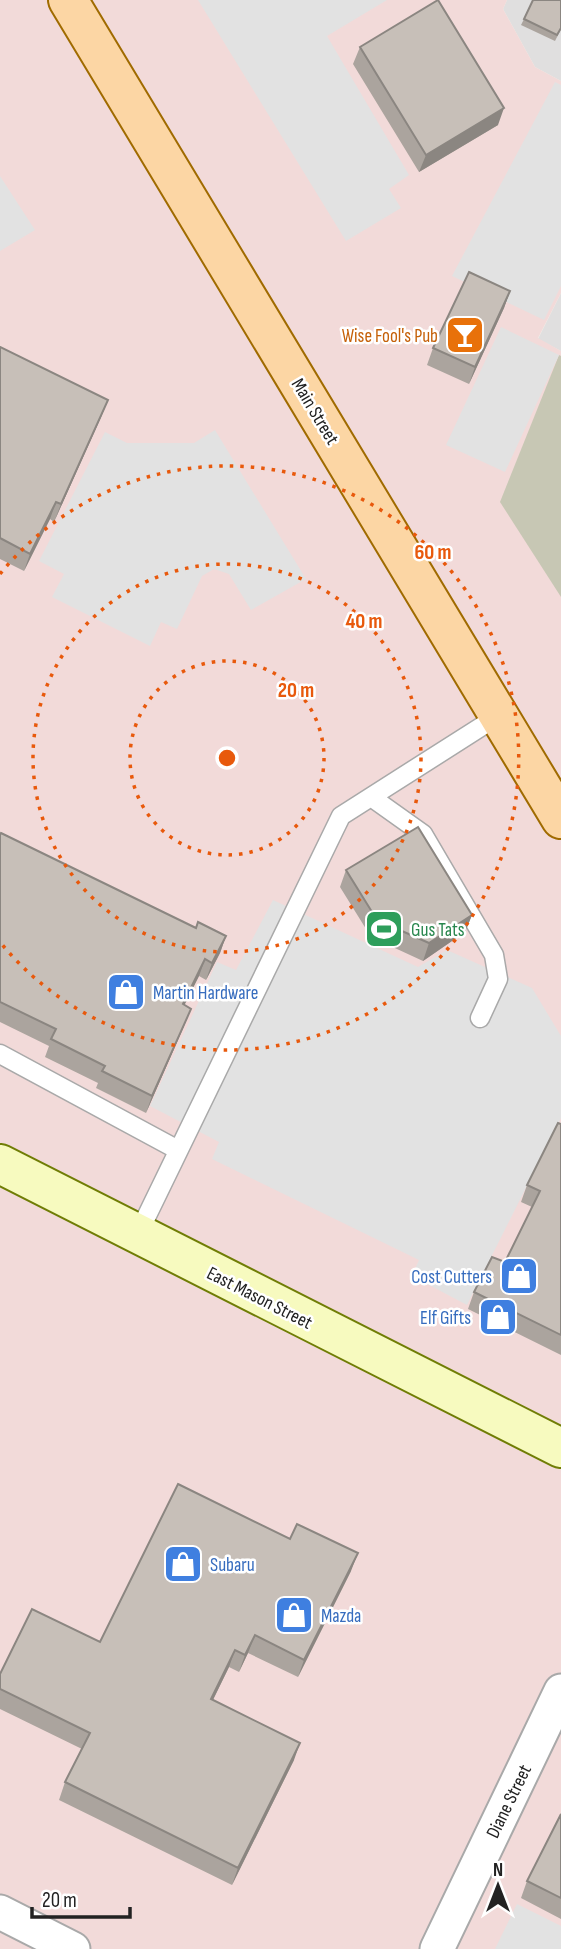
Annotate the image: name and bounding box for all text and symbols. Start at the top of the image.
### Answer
bar icon: Wise Fool's Pub [444,314,486,356]
place label: Wise Fool's Pub [342,325,438,348]
street label: Main Street [286,374,344,449]
text: 60 m [414,540,452,565]
text: 40 m [346,609,382,634]
text: 20 m [278,678,314,703]
centre of rings [215,746,239,770]
sports icon: Gus Tats [363,908,405,950]
place label: Gus Tats [411,919,465,942]
shop icon: Martin Hardware [105,971,147,1013]
place label: Martin Hardware [153,982,258,1005]
shop icon: Cost Cutters [498,1255,540,1297]
street label: East Mason Street [203,1262,316,1335]
place label: Cost Cutters [411,1266,492,1289]
shop icon: Elf Gifts [477,1296,519,1338]
place label: Elf Gifts [420,1307,471,1330]
shop icon: Subaru [162,1543,204,1585]
place label: Subaru [210,1554,255,1577]
shop icon: Mazda [273,1594,315,1636]
place label: Mazda [321,1605,361,1628]
street label: Diane Street [482,1761,537,1842]
north arrow [463,1851,533,1921]
text: N [493,1859,503,1882]
scale bar [32,1876,130,1920]
text: 20 m [42,1888,77,1913]

